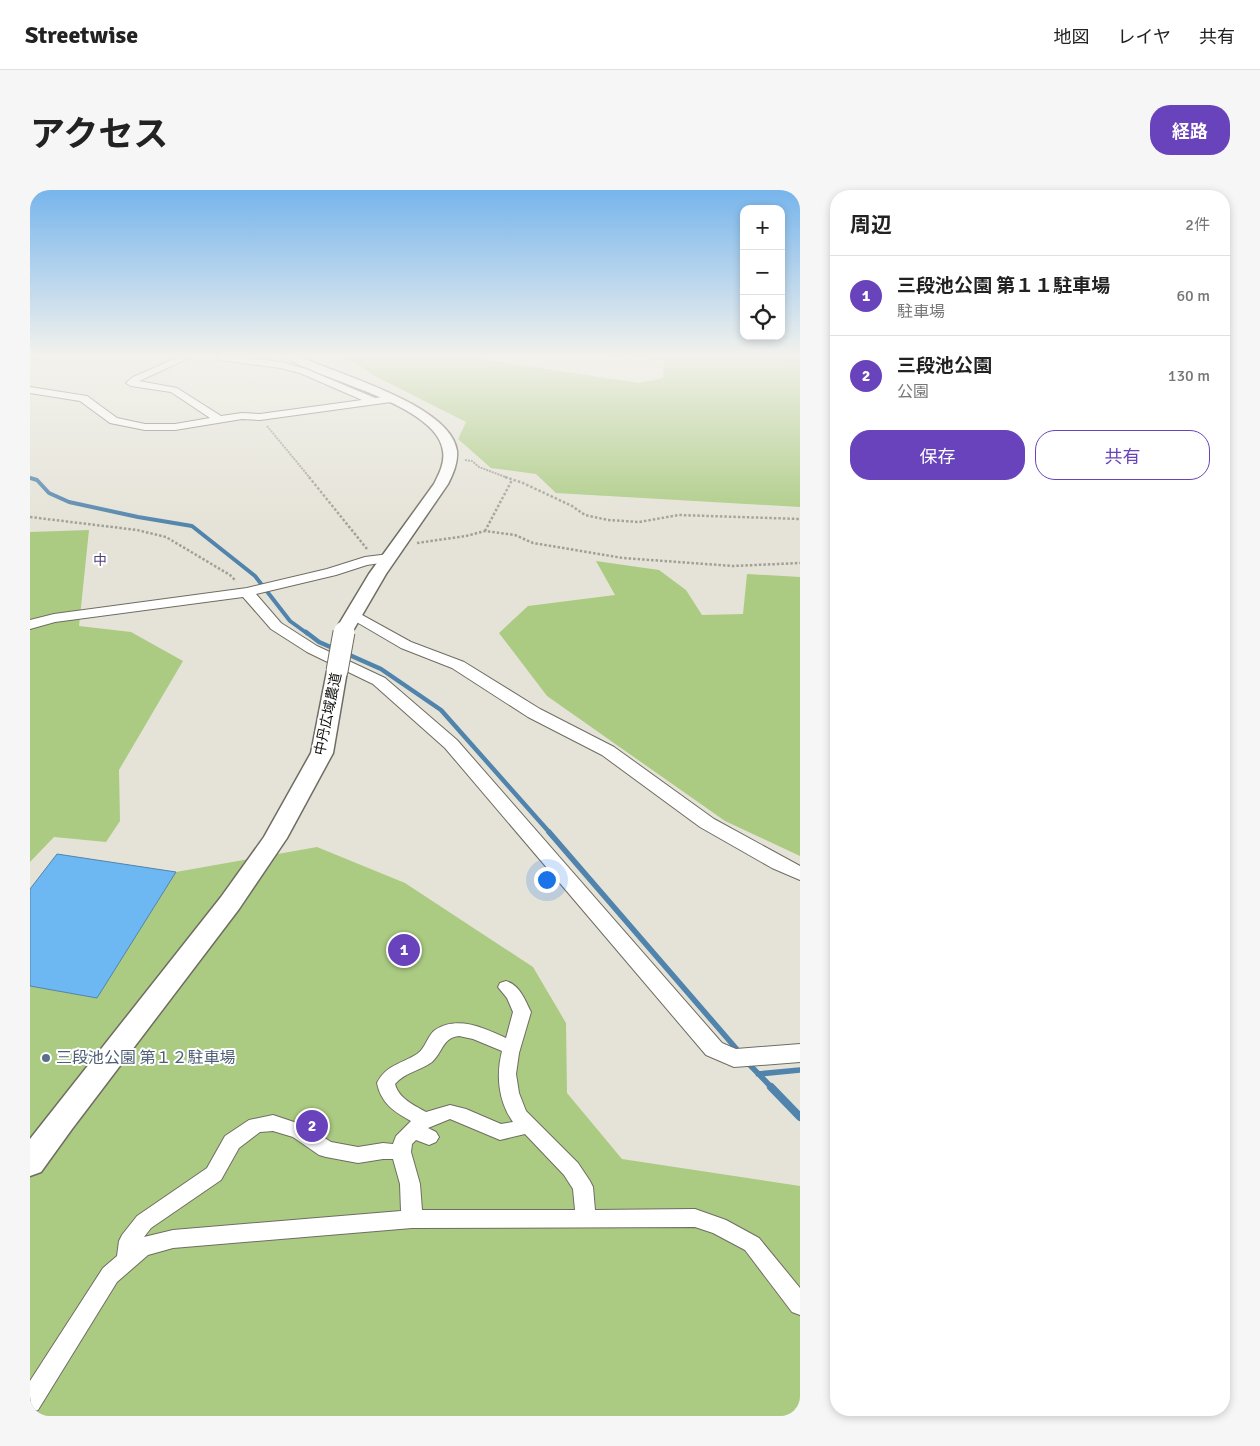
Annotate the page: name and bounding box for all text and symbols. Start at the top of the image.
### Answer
text: Streetwise [25,20,138,50]
text: 地図 [1054,26,1090,48]
text: レイヤ [1118,26,1171,48]
text: 共有 [1199,26,1235,48]
button: 経路 [1150,105,1230,155]
text: アクセス [30,113,168,156]
map controls [740,205,785,340]
button: + [740,205,785,250]
text: 周辺 [850,212,892,238]
text: 2件 [1185,215,1210,235]
button: − [740,250,785,295]
text: 三段池公園 第１１駐車場 [897,274,1110,298]
text: 1 [862,286,870,306]
text: 60 m [1176,286,1210,306]
button: locate [740,295,785,340]
text: 駐車場 [897,302,945,322]
text: 三段池公園 [897,354,992,378]
text: 2 [862,366,870,386]
text: 130 m [1168,366,1210,386]
text: 公園 [897,382,929,402]
button: 保存 [850,430,1025,480]
button: 共有 [1035,430,1210,480]
district label: 中 [93,552,107,569]
street label: 中丹広域農道 [311,671,345,757]
your location [534,867,560,893]
pin: 1 [388,931,420,969]
place label: 三段池公園 第１２駐車場 [56,1048,236,1068]
marker: 三段池公園 第１２駐車場 [40,1052,52,1064]
pin: 2 [296,1107,328,1145]

